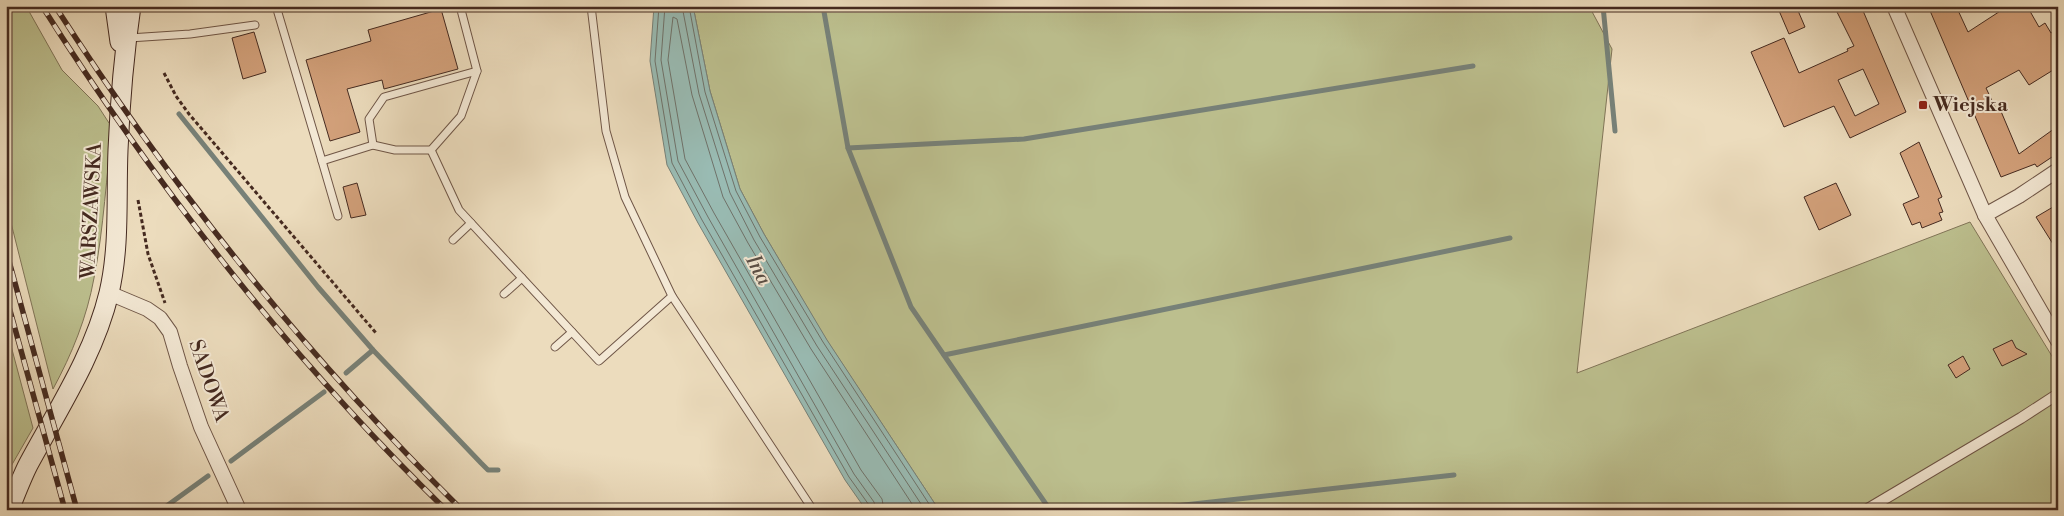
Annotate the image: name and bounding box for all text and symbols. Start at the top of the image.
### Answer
place label: Wiejska [1932,93,2008,118]
marker: Wiejska [1917,99,1929,111]
street label: WARSZAWSKA [76,141,108,281]
water label: Ina [739,249,777,290]
street label: SADOWA [182,337,234,427]

